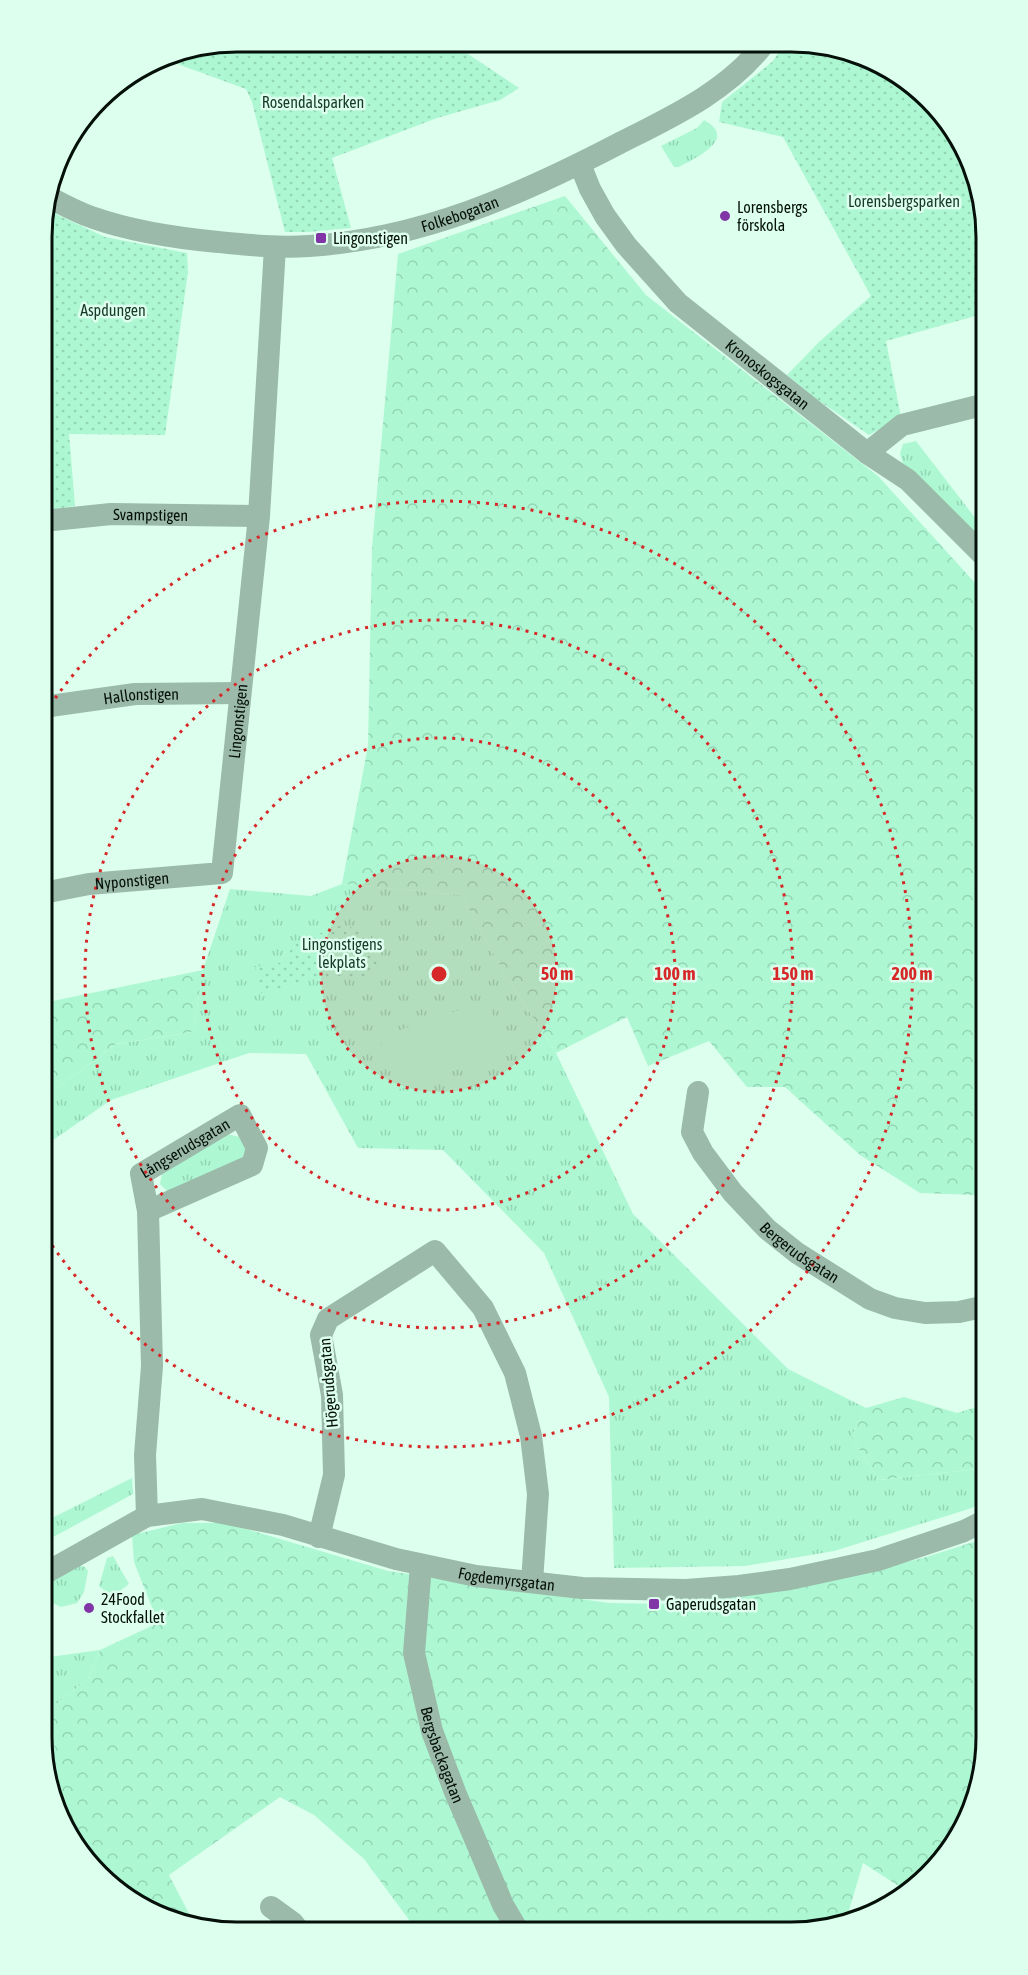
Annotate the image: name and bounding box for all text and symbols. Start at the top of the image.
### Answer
park label: Rosendalsparken [262,93,364,112]
street label: Folkebogatan [419,192,501,235]
park label: Lorensbergsparken [848,192,960,211]
place label: Lorensbergs förskola [737,198,808,234]
marker: Lorensbergs förskola [718,209,732,223]
place label: Lingonstigen [333,229,408,248]
marker: Lingonstigen [314,231,328,245]
park label: Aspdungen [80,301,146,320]
street label: Kronoskogsgatan [722,336,813,413]
street label: Svampstigen [113,505,188,525]
street label: Lingonstigen [225,683,251,759]
street label: Hallonstigen [102,685,179,707]
street label: Nyponstigen [94,868,170,893]
park label: Lingonstigens lekplats [302,935,383,972]
text: 50 m [541,963,573,984]
text: 100 m [655,963,695,984]
text: 150 m [773,963,813,984]
text: 200 m [892,963,932,984]
centre of rings [429,964,449,984]
street label: Långserudsgatan [137,1114,233,1181]
street label: Bergerudsgatan [756,1219,843,1286]
street label: Högerudsgatan [315,1337,342,1429]
street label: Fogdemyrsgatan [457,1563,556,1594]
place label: 24Food Stockfallet [101,1590,165,1626]
place label: Gaperudsgatan [666,1595,756,1614]
marker: Gaperudsgatan [647,1597,661,1611]
marker: 24Food Stockfallet [82,1601,96,1615]
street label: Bergsbackagatan [418,1705,468,1806]

